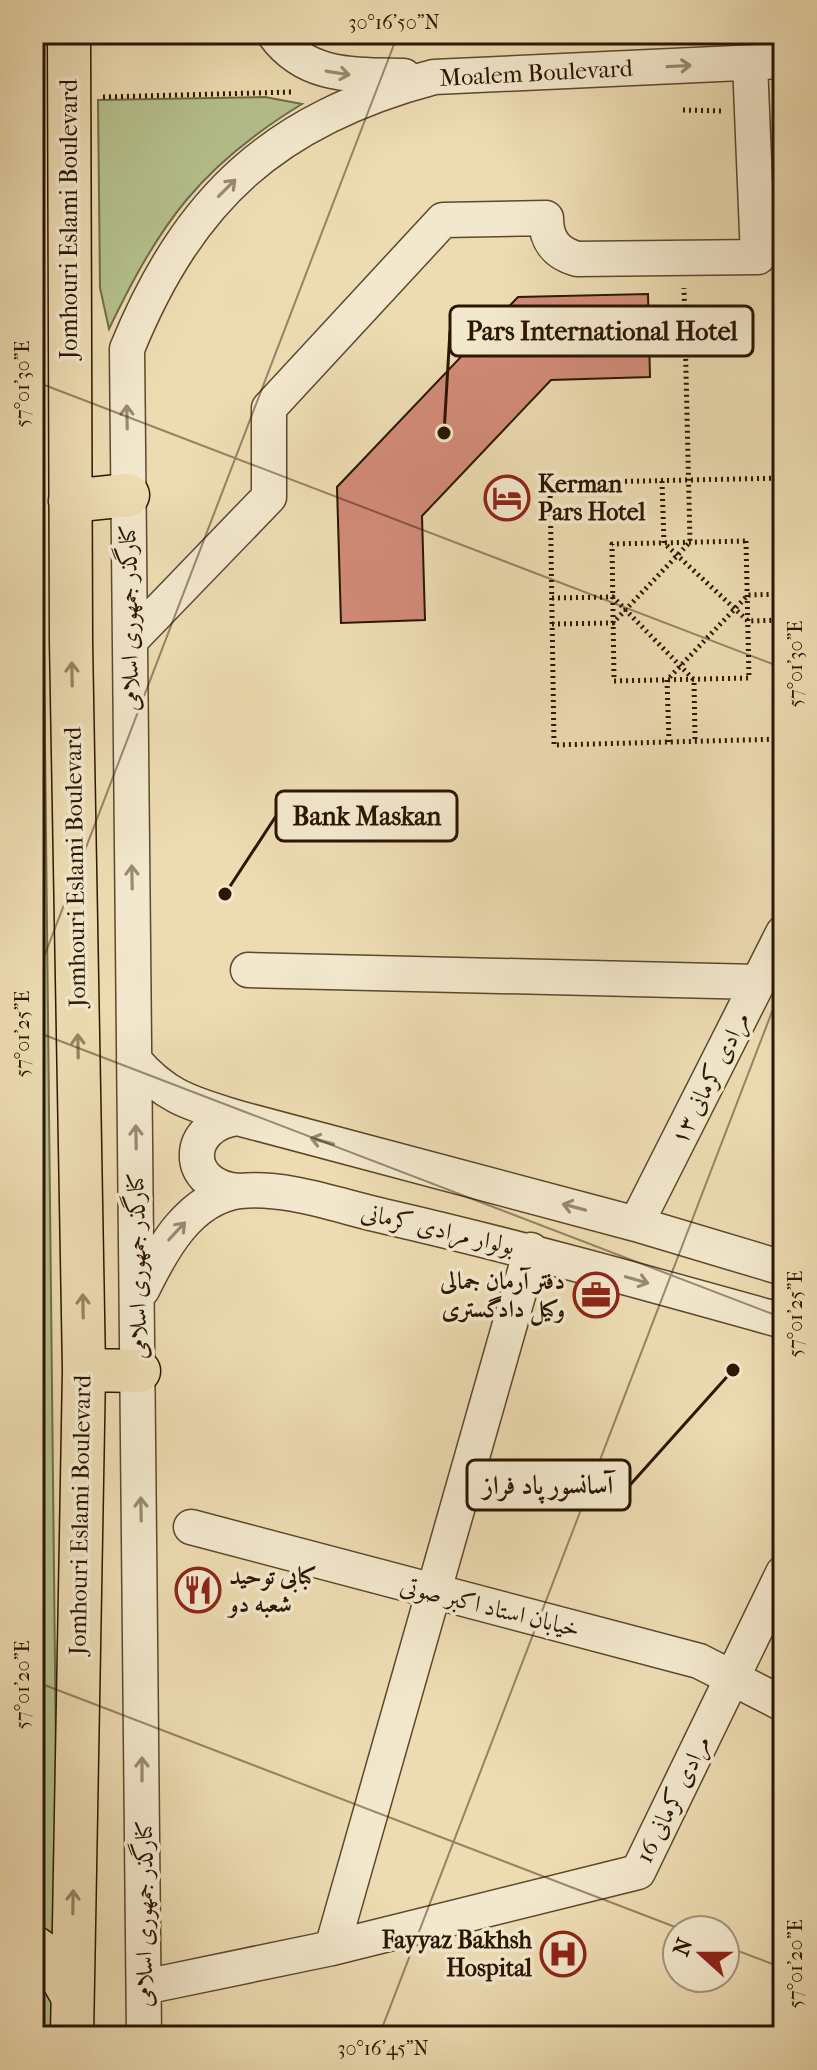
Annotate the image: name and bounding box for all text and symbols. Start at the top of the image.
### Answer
text: 30°16'50"N [348,11,440,34]
street label: Moalem Boulevard [439,54,634,92]
one-way arrow [665,58,692,73]
one-way arrow [325,66,350,81]
street label: Jomhouri Eslami Boulevard [55,78,83,361]
one-way arrow [217,179,236,198]
callout: Pars International Hotel [450,306,753,356]
text: Pars International Hotel [466,316,738,347]
text: 57°01'30"E [11,340,34,428]
one-way arrow [119,404,135,431]
place label: Kerman Pars Hotel [538,470,646,526]
hotel icon: Kerman Pars Hotel [483,474,531,522]
street label: کنارگذر جمهوری اسلامی [110,524,146,712]
text: 57°01'30"E [784,620,807,708]
one-way arrow [64,661,79,688]
street label: Jomhouri Eslami Boulevard [59,726,91,1009]
callout: Bank Maskan [276,791,457,841]
text: Bank Maskan [293,801,442,832]
one-way arrow [125,864,140,891]
text: 57°01'25"E [11,991,34,1077]
street label: مرادی کرمانی ۱۳ [665,1007,758,1150]
one-way arrow [70,1033,86,1060]
one-way arrow [128,1124,143,1151]
one-way arrow [310,1132,336,1147]
street label: کنارگذر جمهوری اسلامی [118,1172,154,1360]
street label: بولوار مرادی کرمانی [358,1198,518,1263]
one-way arrow [561,1199,587,1214]
one-way arrow [168,1221,187,1241]
place label: دفتر آرمان جمالی وکیل دادگستری [439,1267,565,1326]
office icon: دفتر آرمان جمالی وکیل دادگستری [572,1271,620,1319]
text: 57°01'25"E [784,1271,807,1357]
one-way arrow [624,1273,650,1288]
one-way arrow [75,1293,90,1320]
street label: Jomhouri Eslami Boulevard [64,1374,96,1657]
callout: آسانسور پاد فراز [467,1460,630,1510]
text: آسانسور پاد فراز [480,1469,617,1504]
one-way arrow [133,1496,148,1523]
place label: کبابی توحید شعبه دو [226,1562,317,1619]
restaurant icon: کبابی توحید شعبه دو [174,1566,222,1614]
street label: خیابان استاد اکبر صوتی [397,1571,583,1644]
text: 57°01'20"E [11,1640,34,1730]
street label: مرادی کرمانی 16 [630,1731,719,1869]
one-way arrow [135,1756,150,1783]
street label: کنارگذر جمهوری اسلامی [127,1821,159,2007]
one-way arrow [65,1889,81,1916]
north arrow [661,1914,741,1994]
text: 57°01'20"E [784,1919,807,2009]
place label: Fayyaz Bakhsh Hospital [381,1926,533,1982]
hospital icon: Fayyaz Bakhsh Hospital [539,1930,587,1978]
text: N [668,1934,698,1960]
text: 30°16'45"N [337,2037,429,2060]

